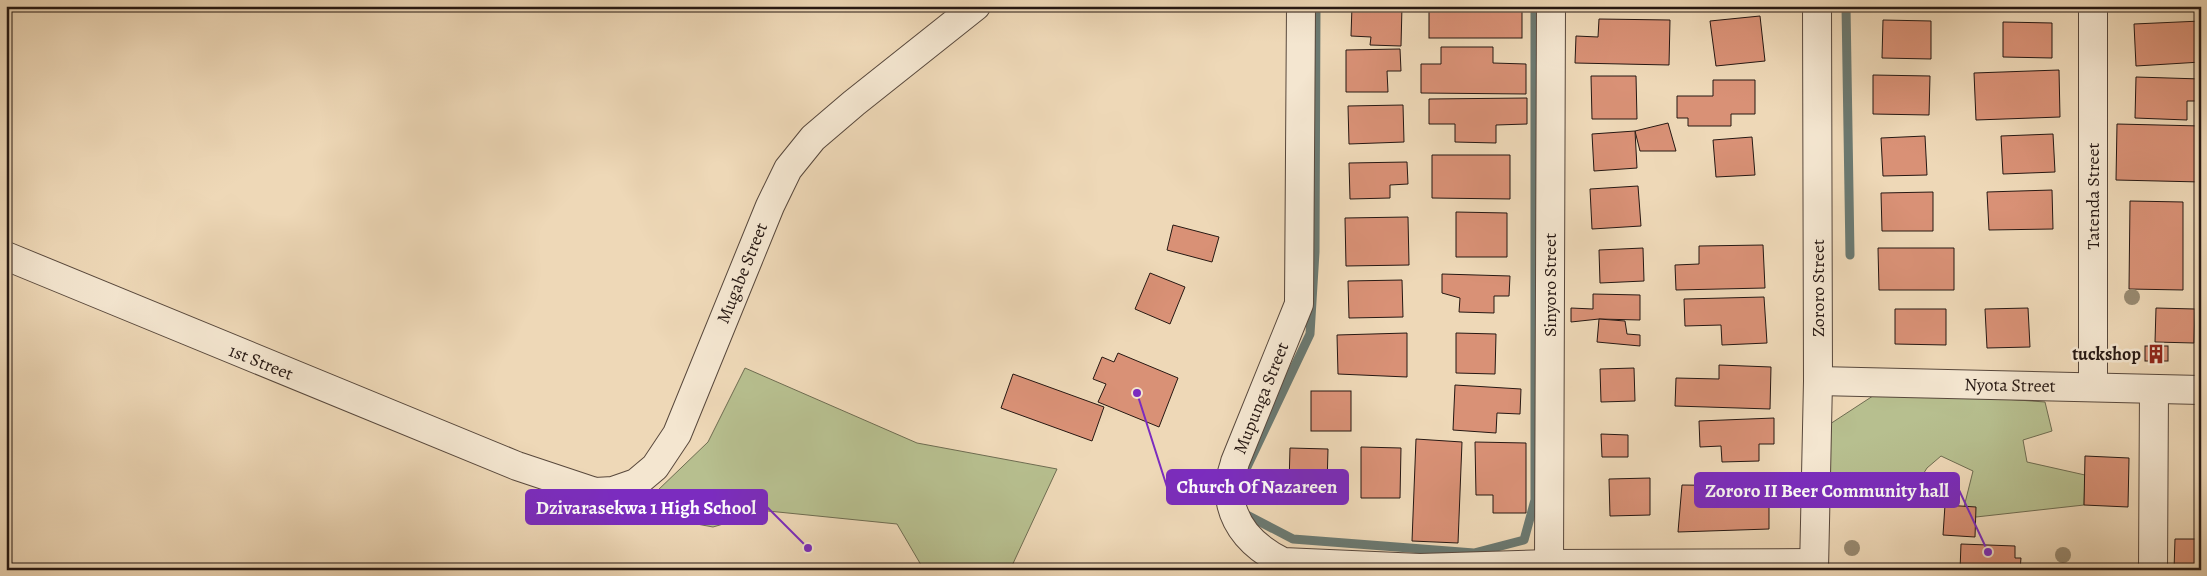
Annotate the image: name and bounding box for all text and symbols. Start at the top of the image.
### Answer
street label: Tatenda Street [2081,142,2105,250]
street label: Mugabe Street [711,219,773,327]
street label: Sinyoro Street [1538,233,1562,337]
street label: Zororo Street [1806,239,1830,337]
street label: 1st Street [225,338,297,386]
street label: Mupunga Street [1228,338,1294,458]
place label: tuckshop [2072,342,2141,366]
building icon: tuckshop [2145,343,2167,365]
street label: Nyota Street [1964,372,2056,398]
callout: Church Of Nazareen [1167,470,1348,504]
callout: Zororo II Beer Community hall [1695,473,1959,507]
text: Church Of Nazareen [1177,474,1338,500]
text: Zororo II Beer Community hall [1705,478,1949,504]
callout: Dzivarasekwa 1 High School [526,490,767,524]
text: Dzivarasekwa 1 High School [536,495,756,521]

